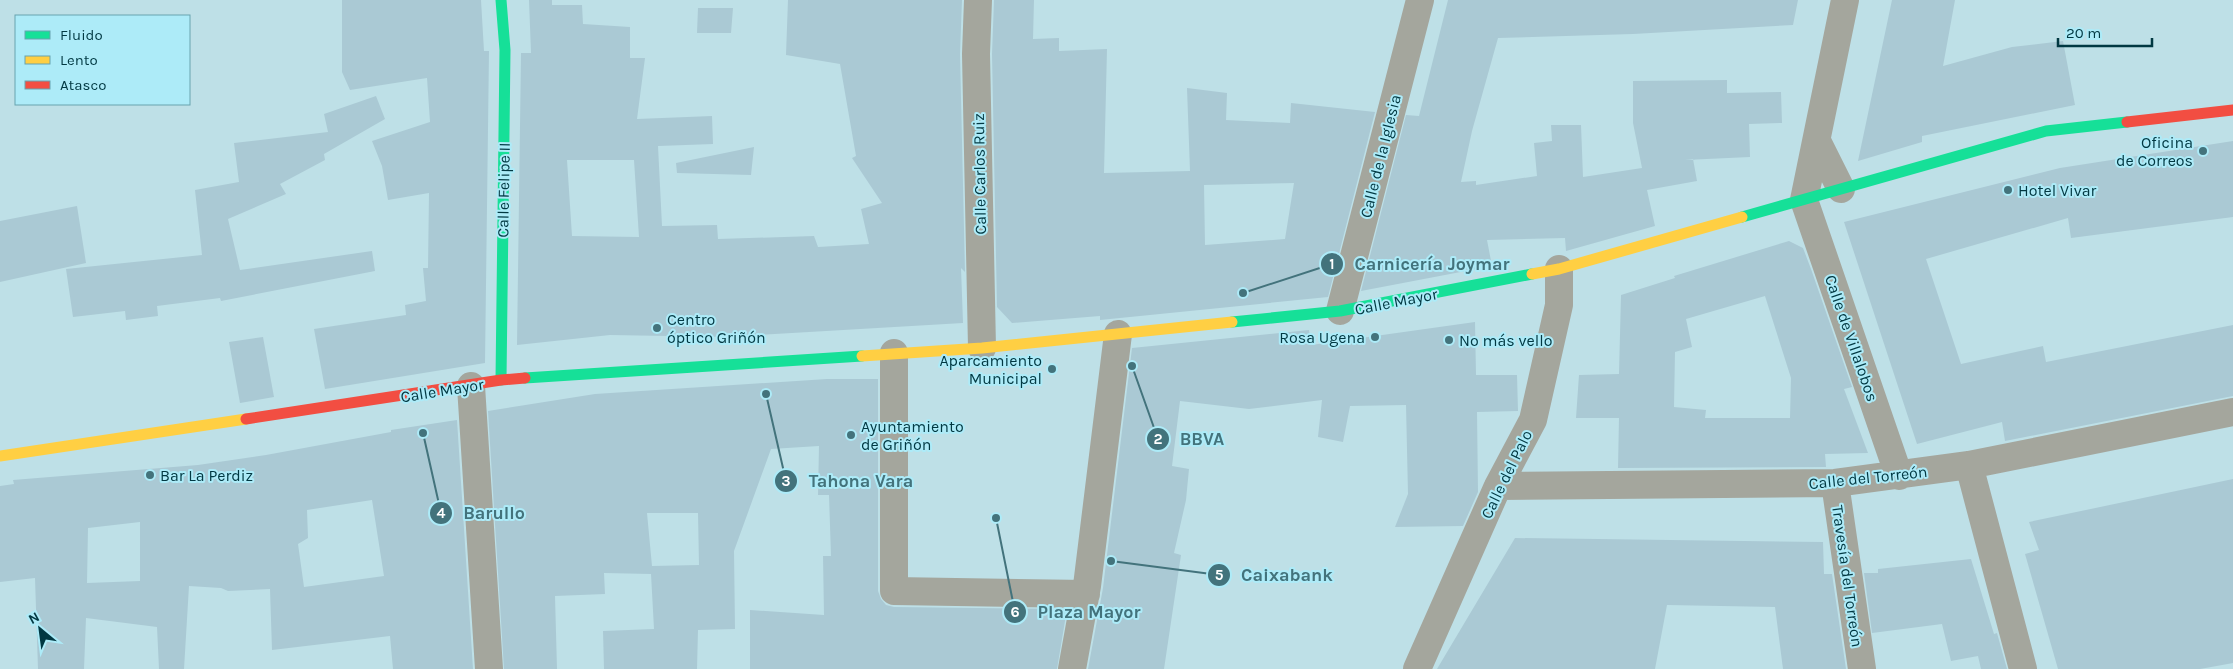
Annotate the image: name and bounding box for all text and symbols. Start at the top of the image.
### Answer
legend [15,15,190,105]
scale bar [2058,15,2152,47]
text: 20 m [2066,24,2101,42]
text: Fluido [60,26,103,44]
text: Lento [60,51,98,69]
text: Atasco [60,76,106,94]
street label: Calle de la Iglesia [1356,93,1405,220]
street label: Calle Carlos Ruiz [969,113,990,235]
place label: Oficina de Correos [2116,133,2193,170]
street label: Calle Felipe II [493,142,514,238]
marker: Oficina de Correos [2197,145,2209,157]
place label: Hotel Vivar [2018,181,2097,200]
marker: Hotel Vivar [2002,184,2014,196]
callout: Carnicería Joymar [1319,247,1520,280]
text: Carnicería Joymar [1354,253,1510,275]
text: 1 [1329,255,1335,273]
street label: Calle de Villalobos [1821,272,1882,404]
street label: Calle Mayor [1353,284,1439,319]
place label: Centro óptico Griñón [667,310,766,347]
marker: Centro óptico Griñón [651,322,663,334]
place label: Rosa Ugena [1279,328,1365,347]
marker: Rosa Ugena [1369,331,1381,343]
place label: No más vello [1459,331,1552,350]
marker: No más vello [1443,334,1455,346]
place label: Aparcamiento Municipal [939,351,1042,388]
marker: Aparcamiento Municipal [1046,363,1058,375]
street label: Calle Mayor [399,375,485,406]
place label: Ayuntamiento de Griñón [861,417,964,454]
callout: BBVA [1145,422,1235,455]
street label: Calle del Palo [1477,427,1536,522]
text: BBVA [1180,428,1224,450]
marker: Ayuntamiento de Griñón [845,429,857,441]
text: 2 [1153,430,1163,448]
street label: Calle del Torreón [1808,462,1928,493]
callout: Tahona Vara [773,464,923,497]
place label: Bar La Perdiz [160,466,253,485]
marker: Bar La Perdiz [144,469,156,481]
text: Tahona Vara [809,470,913,492]
text: 3 [781,472,791,490]
callout: Barullo [428,497,535,530]
text: Barullo [463,502,525,524]
text: 4 [437,504,446,522]
street label: Travesía del Torreón [1828,504,1867,648]
callout: Caixabank [1206,558,1343,591]
text: Caixabank [1241,564,1333,586]
text: 5 [1215,566,1224,584]
callout: Plaza Mayor [1003,595,1151,628]
text: Plaza Mayor [1037,601,1141,623]
text: 6 [1010,603,1020,621]
north arrow [15,604,65,654]
text: N [25,608,42,628]

